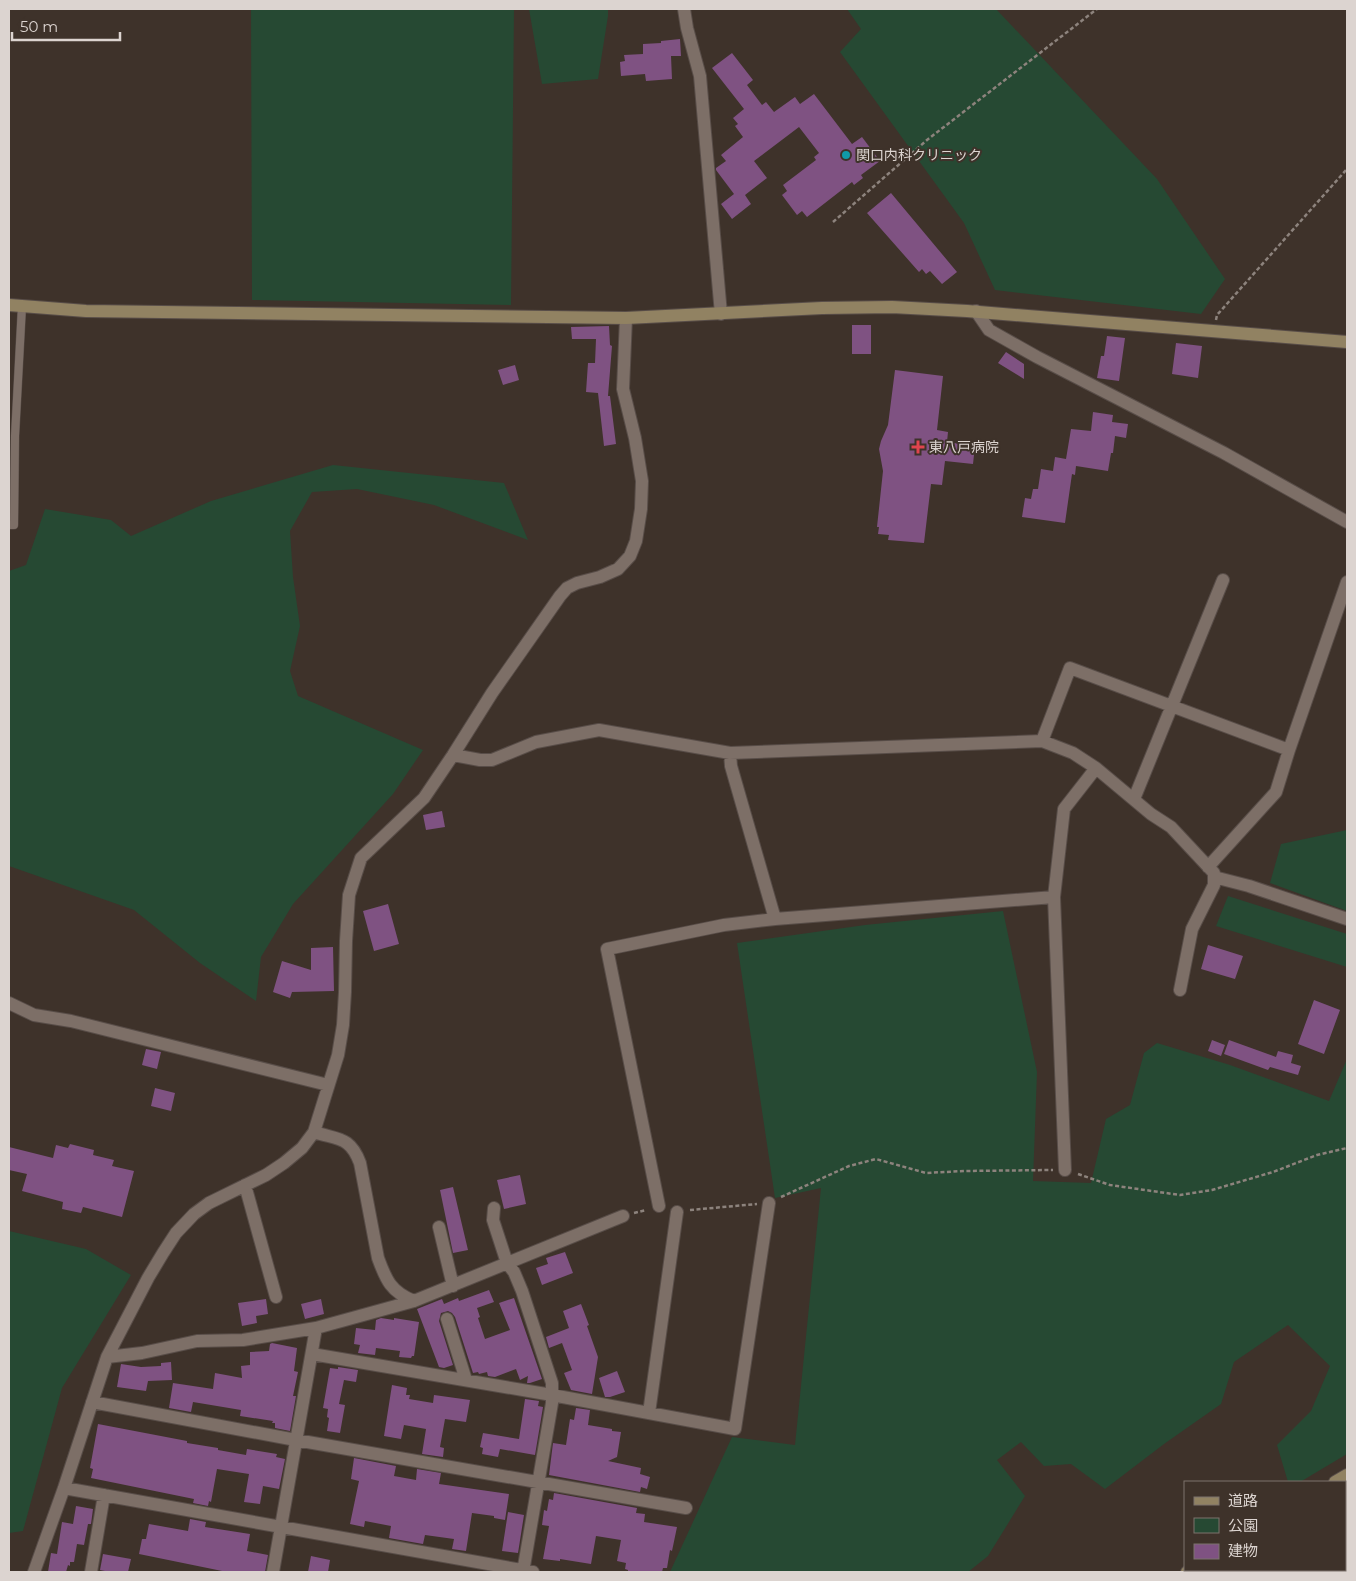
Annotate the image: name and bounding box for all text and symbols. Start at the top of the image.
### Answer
scale bar [12,10,120,42]
text: 50 m [20,17,58,36]
place label: 関口内科クリニック [856,146,982,164]
marker: 関口内科クリニック [840,149,852,161]
place label: 東八戸病院 [929,438,999,456]
marker: 東八戸病院 [911,440,925,454]
legend [1184,1481,1346,1571]
text: 道路 [1228,1491,1258,1510]
text: 公園 [1228,1516,1258,1535]
text: 建物 [1228,1541,1258,1560]

